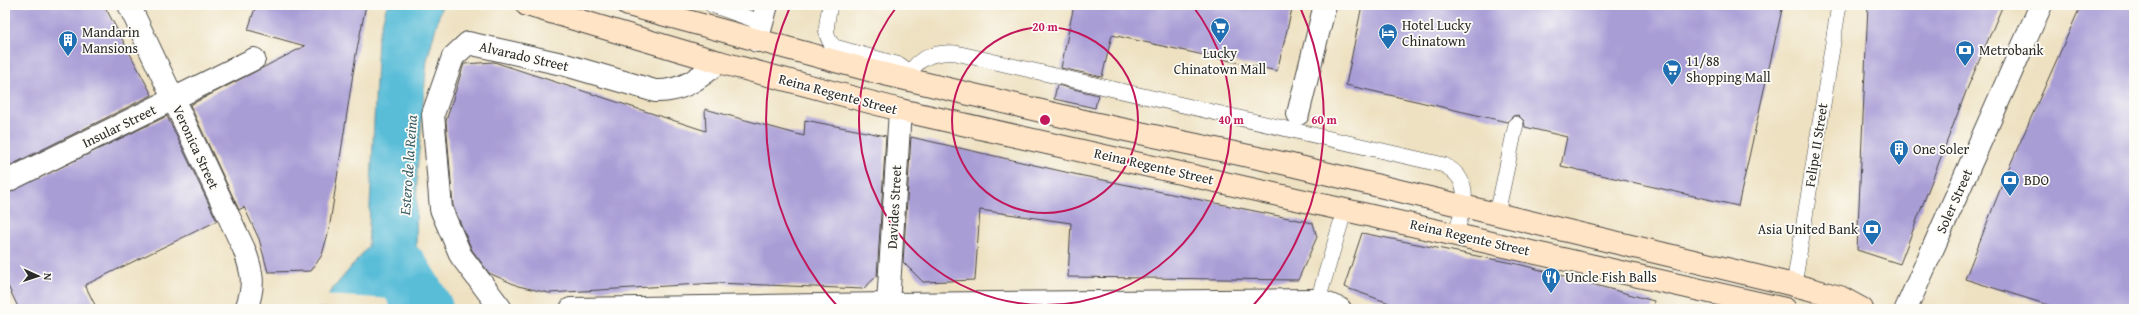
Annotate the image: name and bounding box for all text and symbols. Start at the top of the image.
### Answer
place label: Hotel Lucky Chinatown [1402,15,1471,51]
supermarket icon: Lucky Chinatown Mall [1209,16,1231,44]
text: 20 m [1032,18,1058,35]
place label: Mandarin Mansions [82,22,140,58]
hotel icon: Hotel Lucky Chinatown [1377,22,1399,50]
building icon: Mandarin Mansions [57,29,79,57]
street label: Alvarado Street [477,36,571,76]
bank icon: Metrobank [1954,39,1976,67]
place label: Metrobank [1979,40,2044,60]
place label: Lucky Chinatown Mall [1174,43,1266,79]
place label: 11/88 Shopping Mall [1686,51,1771,87]
supermarket icon: 11/88 Shopping Mall [1661,58,1683,86]
street label: Reina Regente Street [776,69,900,119]
street label: Insular Street [79,99,159,153]
street label: Felipe II Street [1799,101,1833,189]
street label: Veronica Street [168,102,224,192]
text: 40 m [1218,111,1244,128]
text: 60 m [1311,111,1337,128]
centre of rings [1038,113,1052,127]
water label: Estero de la Reina [394,114,422,217]
building icon: One Soler [1888,138,1910,166]
place label: One Soler [1913,139,1969,159]
street label: Reina Regente Street [1092,143,1216,189]
street label: Davides Street [882,165,906,249]
street label: Soler Street [1931,165,1977,236]
bank icon: BDO [1999,169,2021,197]
place label: BDO [2024,170,2049,190]
street label: Reina Regente Street [1408,214,1532,260]
bank icon: Asia United Bank [1861,218,1883,246]
place label: Asia United Bank [1758,219,1859,239]
north arrow [18,256,58,296]
restaurant icon: Uncle Fish Balls [1540,266,1562,294]
place label: Uncle Fish Balls [1565,267,1657,287]
text: N [40,272,56,281]

